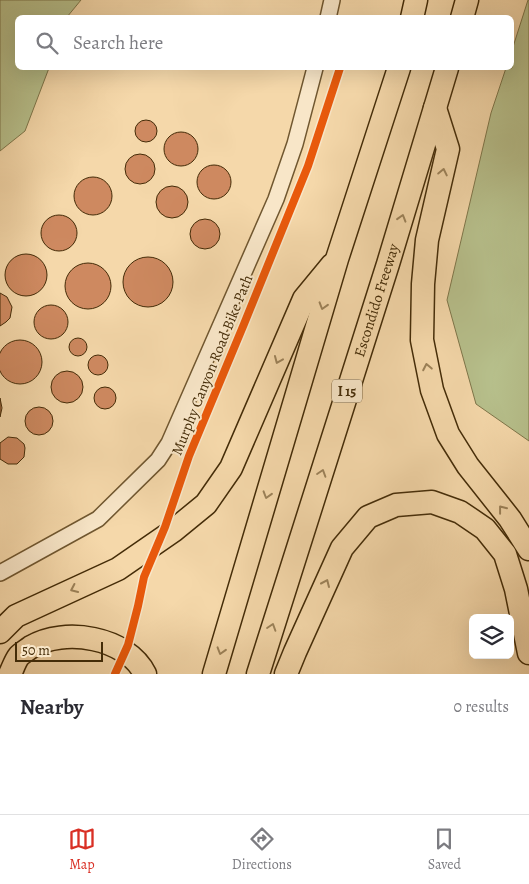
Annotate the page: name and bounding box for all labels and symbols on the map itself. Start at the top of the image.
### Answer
one-way arrow [437,168,447,177]
one-way arrow [397,214,407,222]
street label: Escondido Freeway [349,241,404,360]
street label: Murphy Canyon Road Bike Path [167,272,257,458]
one-way arrow [319,301,329,309]
one-way arrow [273,355,284,364]
one-way arrow [422,363,433,372]
road number: I 15 [332,380,362,402]
one-way arrow [316,469,326,477]
one-way arrow [263,490,273,499]
one-way arrow [500,506,508,515]
one-way arrow [320,579,330,588]
one-way arrow [70,583,79,594]
one-way arrow [267,624,277,632]
scale bar [15,639,102,662]
one-way arrow [216,646,226,654]

